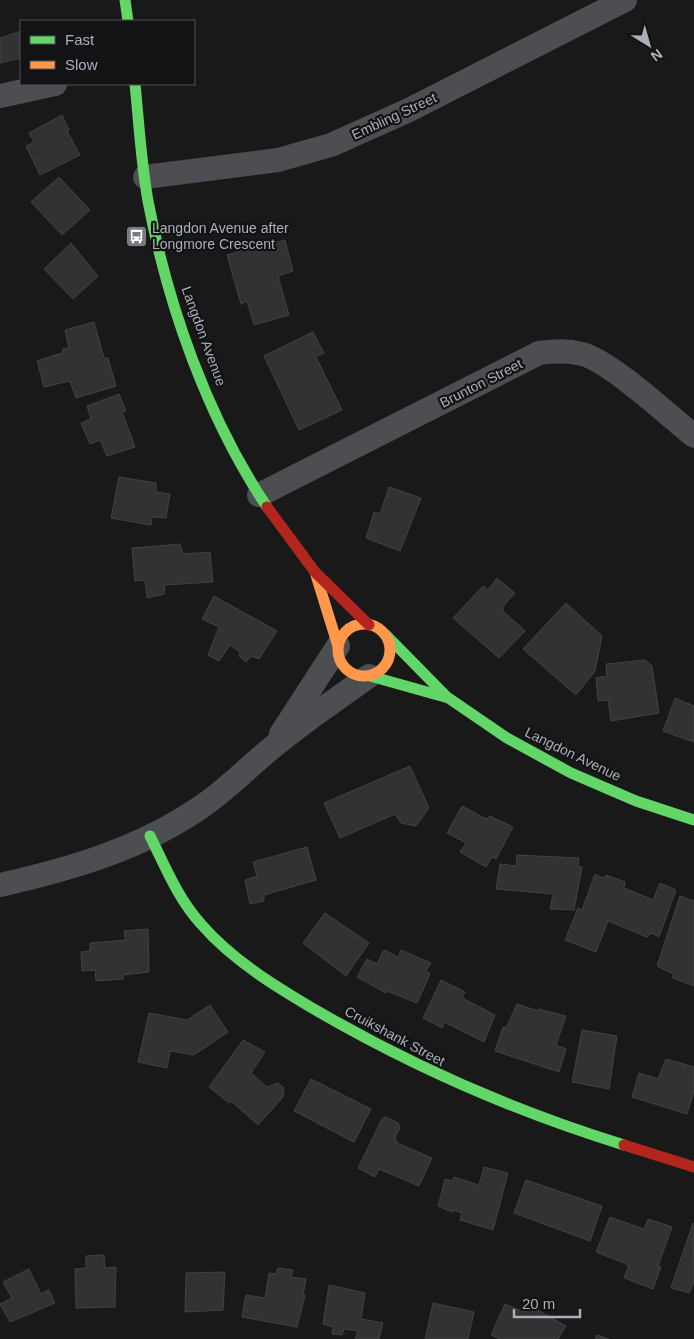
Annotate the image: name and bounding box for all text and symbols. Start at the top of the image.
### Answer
legend [20,20,195,85]
north arrow [624,20,674,70]
text: Fast [65,31,95,48]
text: N [648,46,666,65]
text: Slow [65,56,98,73]
street label: Embling Street [349,89,439,143]
place label: Langdon Avenue after Longmore Crescent [152,220,289,252]
bus stop icon: Langdon Avenue after Longmore Crescent [124,224,148,248]
street label: Langdon Avenue [179,284,230,388]
street label: Brunton Street [437,355,525,411]
street label: Langdon Avenue [522,724,624,784]
street label: Cruikshank Street [342,1003,448,1069]
scale bar [514,1286,580,1318]
text: 20 m [522,1295,555,1312]

